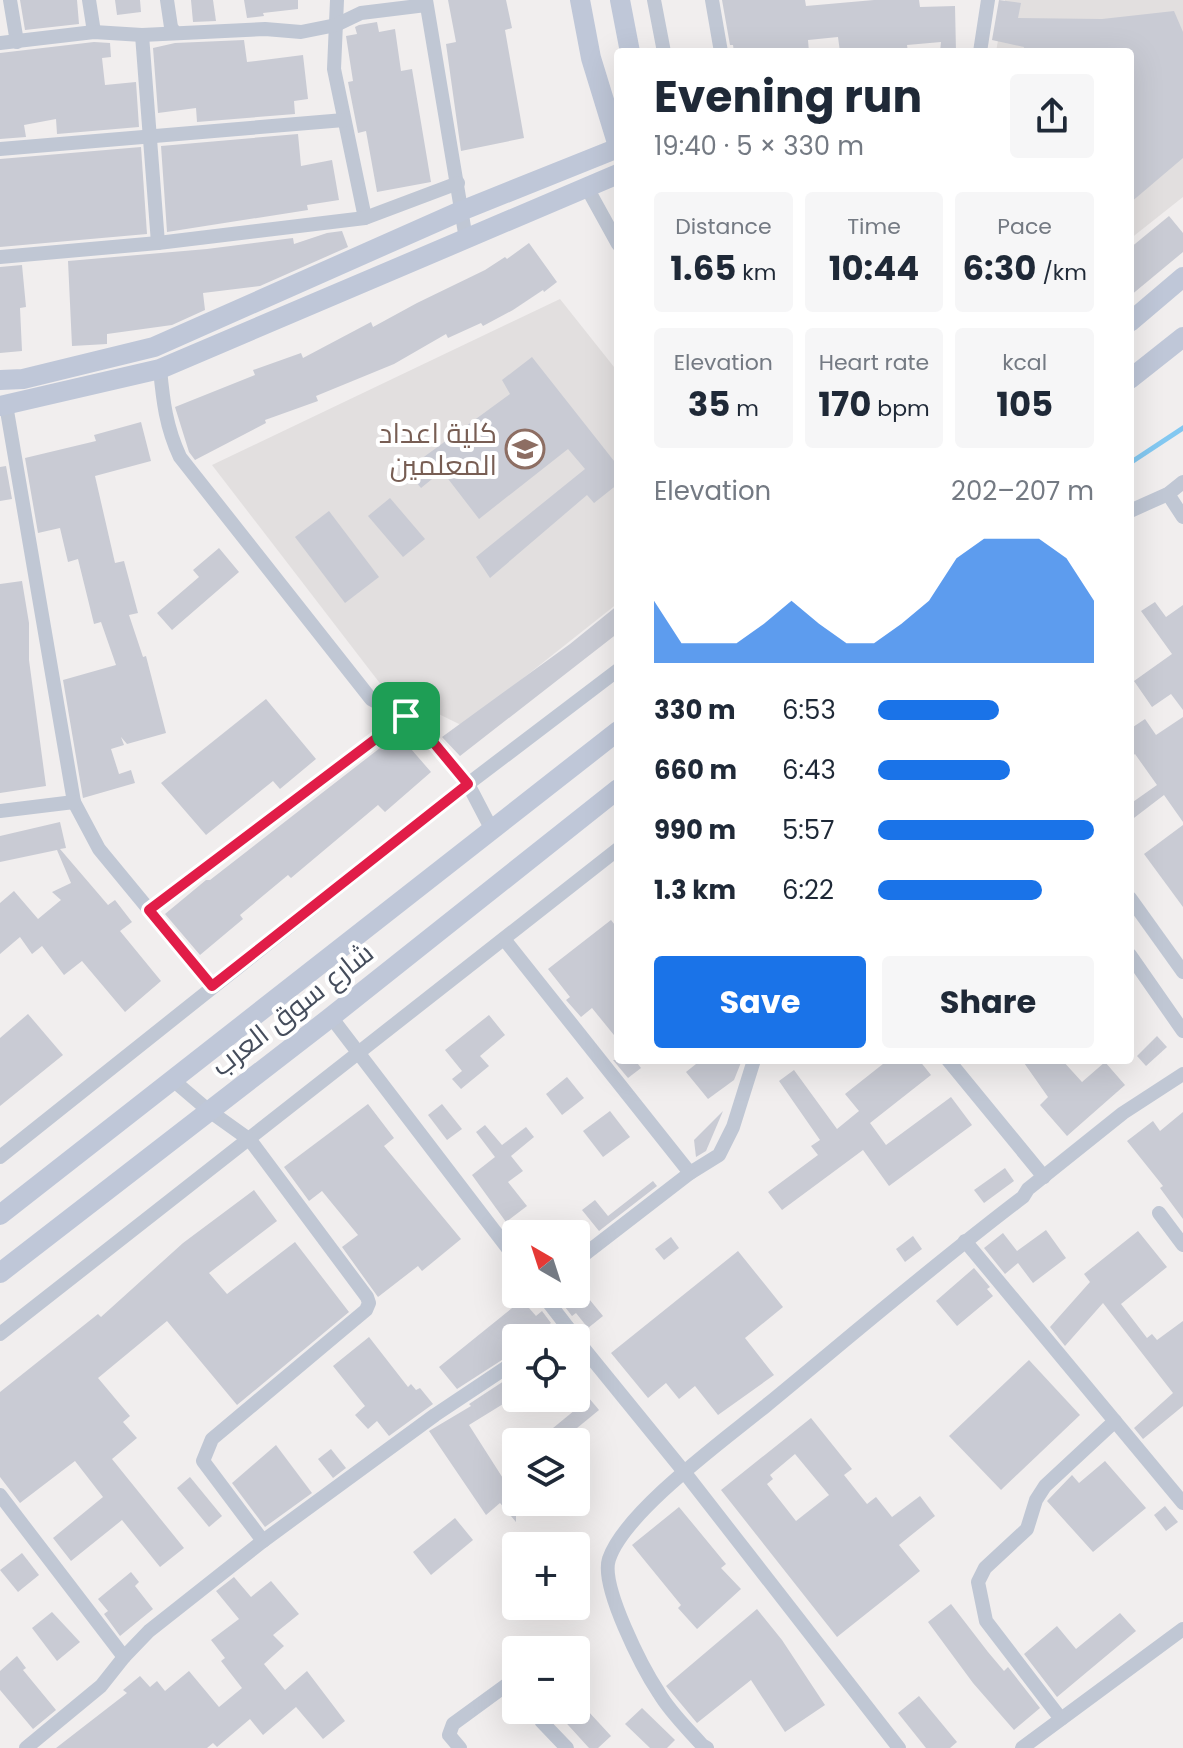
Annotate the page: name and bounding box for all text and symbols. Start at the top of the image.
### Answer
text: Evening run [654,66,922,127]
button: share [1010,74,1094,158]
text: 19:40 · 5 × 330 m [654,128,864,164]
text: Distance [675,211,772,242]
text: Time [847,211,901,242]
text: Pace [997,211,1052,242]
text: 1.65 [670,244,736,292]
text: 10:44 [829,244,919,292]
text: 6:30 [962,244,1037,292]
text: km [736,257,776,288]
text: /km [1037,257,1087,288]
text: Elevation [674,347,773,378]
text: Heart rate [819,347,929,378]
text: kcal [1002,347,1047,378]
text: 35 [688,380,730,428]
text: 170 [818,380,871,428]
text: 105 [996,380,1053,428]
text: m [730,393,759,424]
text: bpm [871,393,930,424]
place label: كلية اعداد المعلمين [379,414,497,485]
school or university icon: كلية اعداد المعلمين [504,428,546,470]
text: Elevation [654,473,771,509]
text: 202–207 m [951,473,1094,509]
pin [372,682,440,750]
text: 330 m [654,692,735,728]
text: 6:53 [782,692,836,728]
icon: arrive [384,694,428,738]
text: 660 m [654,752,737,788]
text: 6:43 [782,752,836,788]
text: 990 m [654,812,736,848]
text: 5:57 [782,812,834,848]
text: 1.3 km [654,872,736,908]
text: 6:22 [782,872,834,908]
street label: شارع سوق العرب [203,934,382,1085]
button: Save [654,956,866,1048]
button: Share [882,956,1094,1048]
north arrow [502,1220,590,1308]
map controls [502,1220,590,1724]
button: locate [502,1324,590,1412]
button: layers [502,1428,590,1516]
button: + [502,1532,590,1620]
button: − [502,1636,590,1724]

